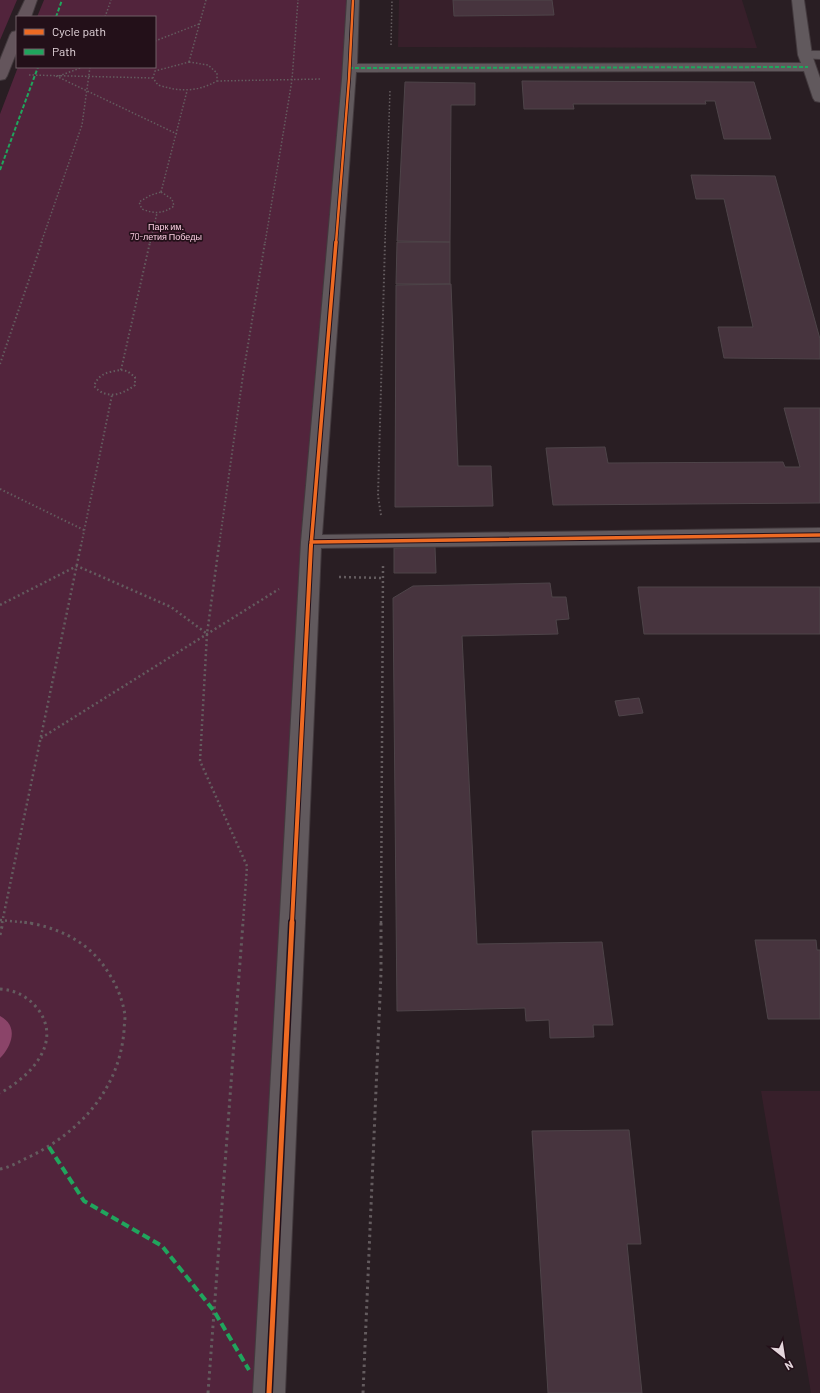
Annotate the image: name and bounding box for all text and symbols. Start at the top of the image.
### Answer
legend [16,16,156,68]
text: Cycle path [52,24,106,38]
text: Path [52,44,76,58]
park label: Парк им. 70-летия Победы [130,221,202,242]
north arrow [764,1337,804,1377]
text: N [783,1359,796,1374]

